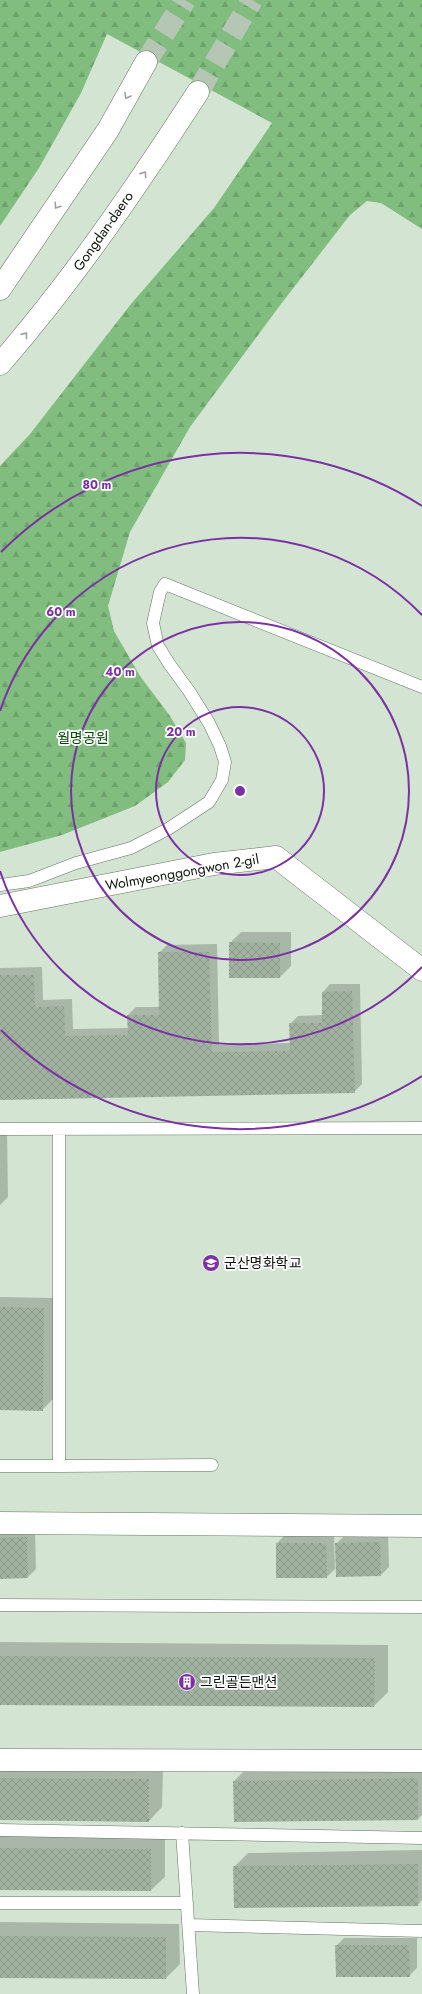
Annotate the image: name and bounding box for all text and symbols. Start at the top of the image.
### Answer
one-way arrow [124,92,132,99]
one-way arrow [139,171,146,178]
street label: Gongdan-daero [68,187,138,275]
one-way arrow [54,202,62,209]
one-way arrow [21,332,28,339]
text: 80 m [83,476,112,494]
text: 60 m [46,603,76,621]
text: 40 m [105,663,135,681]
text: 20 m [166,723,196,741]
park label: 월명공원 [57,728,109,748]
centre of rings [233,784,247,798]
street label: Wolmyeonggongwon 2-gil [104,849,260,895]
school or university icon: 군산명화학교 [201,1253,221,1273]
place label: 군산명화학교 [224,1253,301,1273]
building icon: 그린골든맨션 [177,1672,197,1692]
place label: 그린골든맨션 [200,1672,277,1692]

